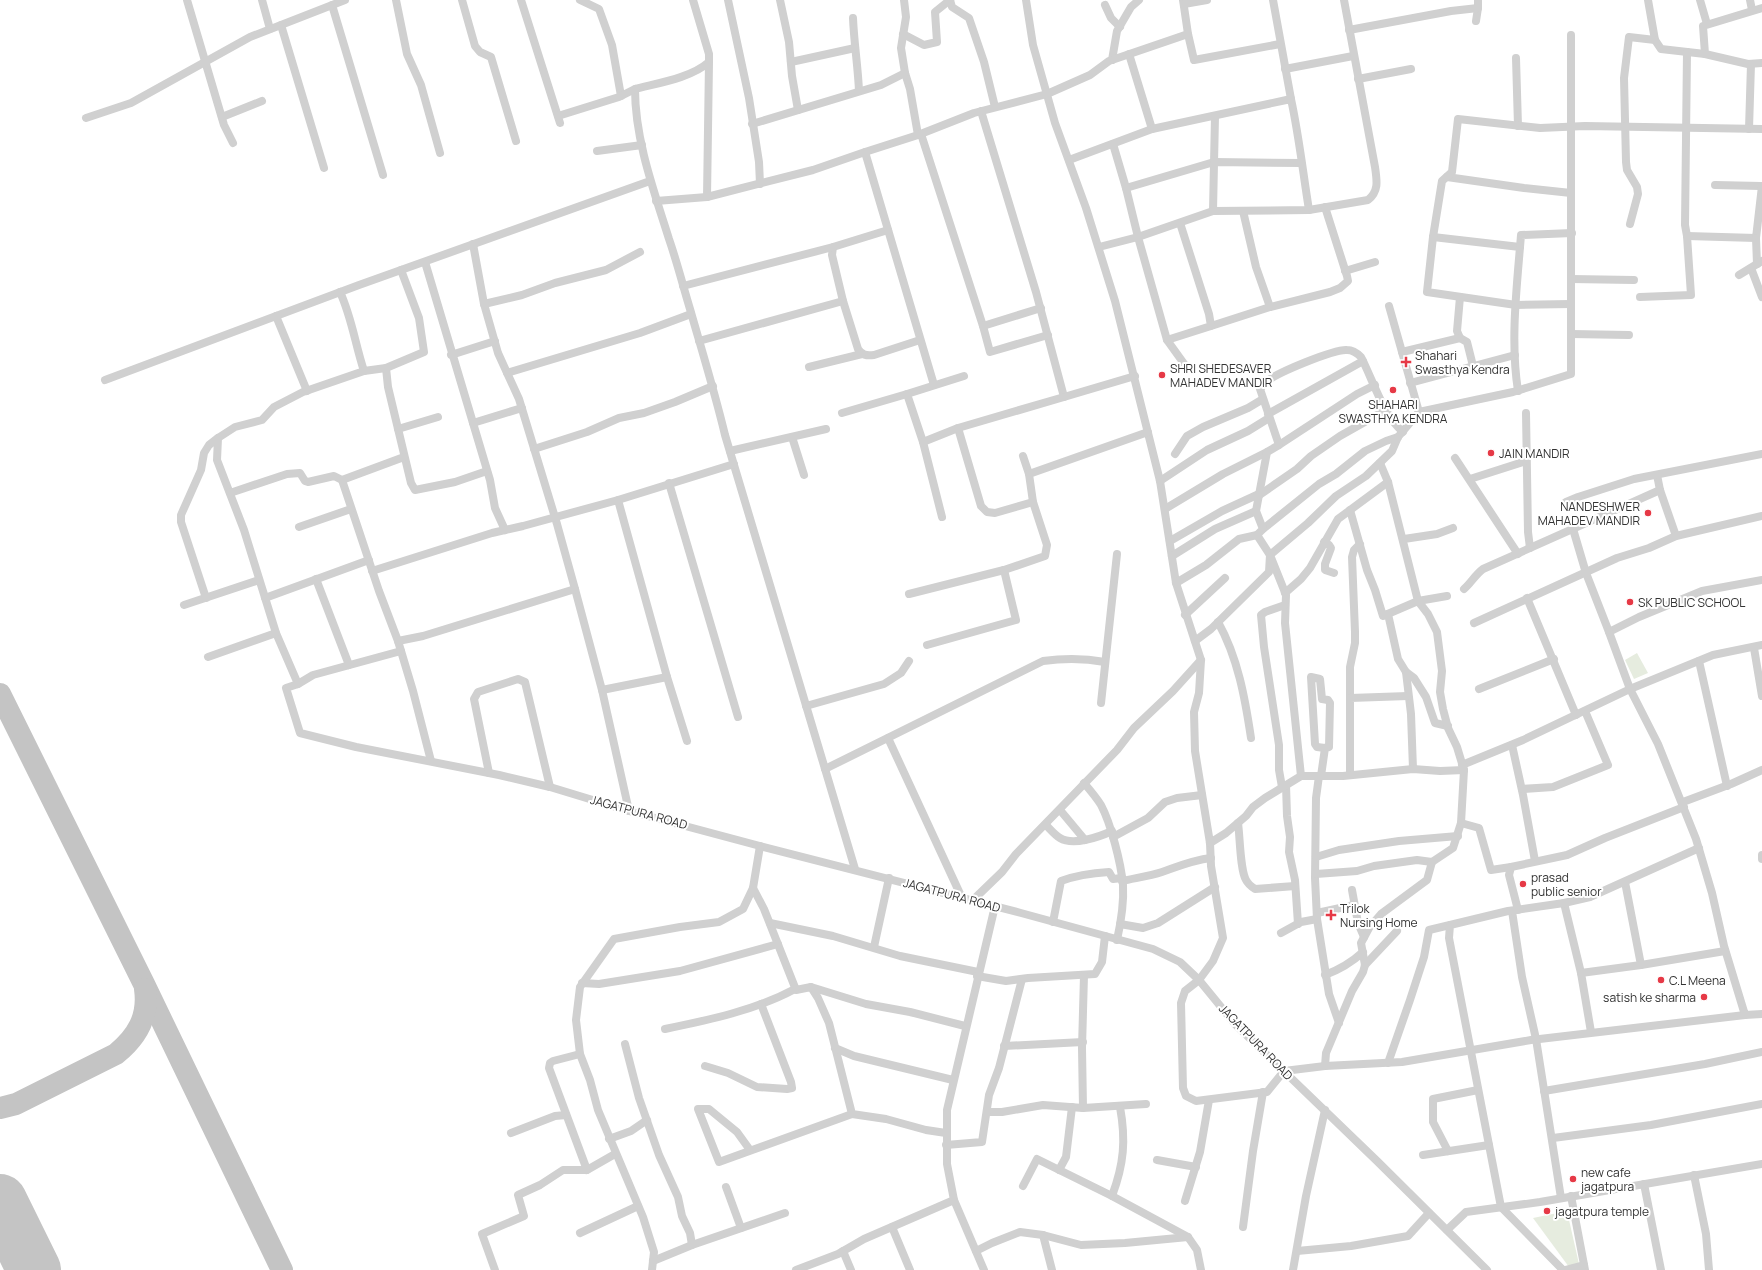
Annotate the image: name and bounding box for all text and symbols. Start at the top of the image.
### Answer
place label: Shahari Swasthya Kendra [1415,347,1510,378]
marker: Shahari Swasthya Kendra [1400,356,1412,368]
place label: SHRI SHEDESAVER MAHADEV MANDIR [1170,360,1273,391]
marker: SHRI SHEDESAVER MAHADEV MANDIR [1157,370,1167,380]
marker: SHAHARI SWASTHYA KENDRA [1388,385,1398,395]
place label: SHAHARI SWASTHYA KENDRA [1339,396,1448,427]
place label: JAIN MANDIR [1499,445,1570,462]
marker: JAIN MANDIR [1486,448,1496,458]
place label: NANDESHWER MAHADEV MANDIR [1538,498,1640,529]
marker: NANDESHWER MAHADEV MANDIR [1643,508,1653,518]
place label: SK PUBLIC SCHOOL [1638,594,1745,611]
marker: SK PUBLIC SCHOOL [1625,597,1635,607]
street label: JAGATPURA ROAD [589,791,689,833]
place label: prasad public senior [1531,869,1602,900]
street label: JAGATPURA ROAD [902,874,1002,916]
marker: prasad public senior [1518,879,1528,889]
place label: Trilok Nursing Home [1340,900,1418,931]
marker: Trilok Nursing Home [1325,909,1337,921]
place label: C.L Meena [1669,972,1726,989]
marker: C.L Meena [1656,975,1666,985]
place label: satish ke sharma [1603,989,1696,1006]
marker: satish ke sharma [1699,992,1709,1002]
street label: JAGATPURA ROAD [1215,1000,1297,1084]
place label: new cafe jagatpura [1580,1164,1634,1195]
marker: new cafe jagatpura [1568,1174,1578,1184]
place label: jagatpura temple [1554,1203,1649,1220]
marker: jagatpura temple [1542,1206,1552,1216]

